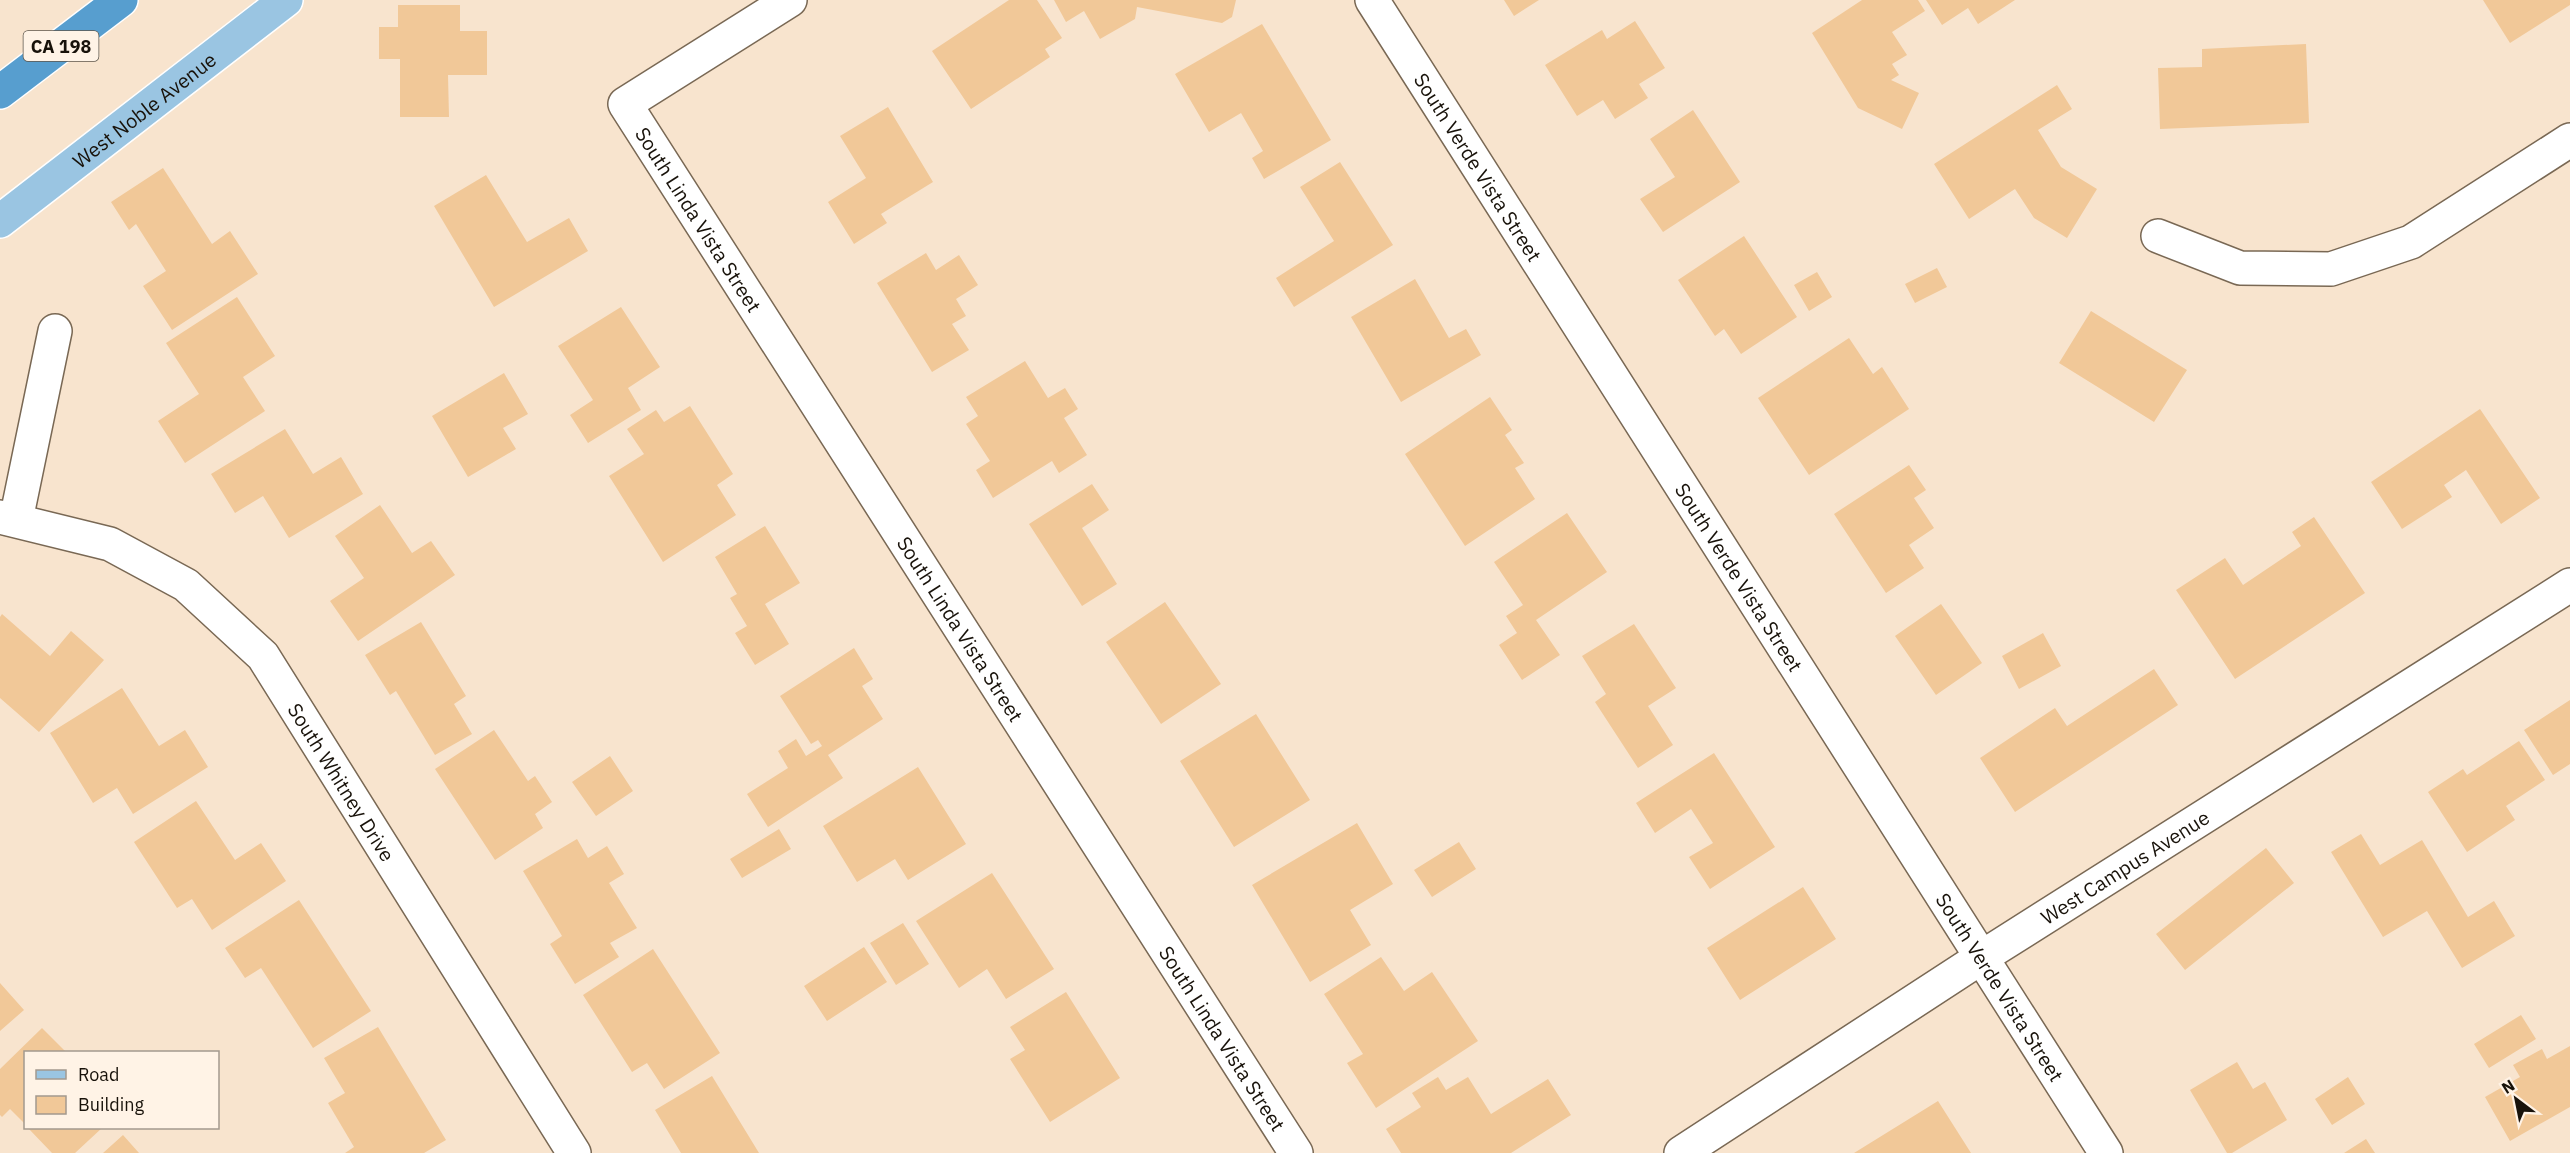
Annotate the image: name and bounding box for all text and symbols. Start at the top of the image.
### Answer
road number: CA 198 [23,31,98,61]
street label: West Noble Avenue [67,46,221,174]
street label: South Verde Vista Street [1408,68,1548,266]
street label: South Linda Vista Street [630,122,768,317]
street label: South Verde Vista Street [1669,478,1809,676]
street label: South Linda Vista Street [891,531,1030,727]
street label: South Whitney Drive [282,698,402,866]
street label: West Campus Avenue [2035,803,2214,930]
street label: South Verde Vista Street [1930,888,2070,1086]
street label: South Linda Vista Street [1153,940,1292,1136]
legend [24,1051,219,1129]
text: Road [78,1063,119,1086]
north arrow [2486,1069,2546,1129]
text: N [2498,1075,2518,1098]
text: Building [78,1093,145,1116]

